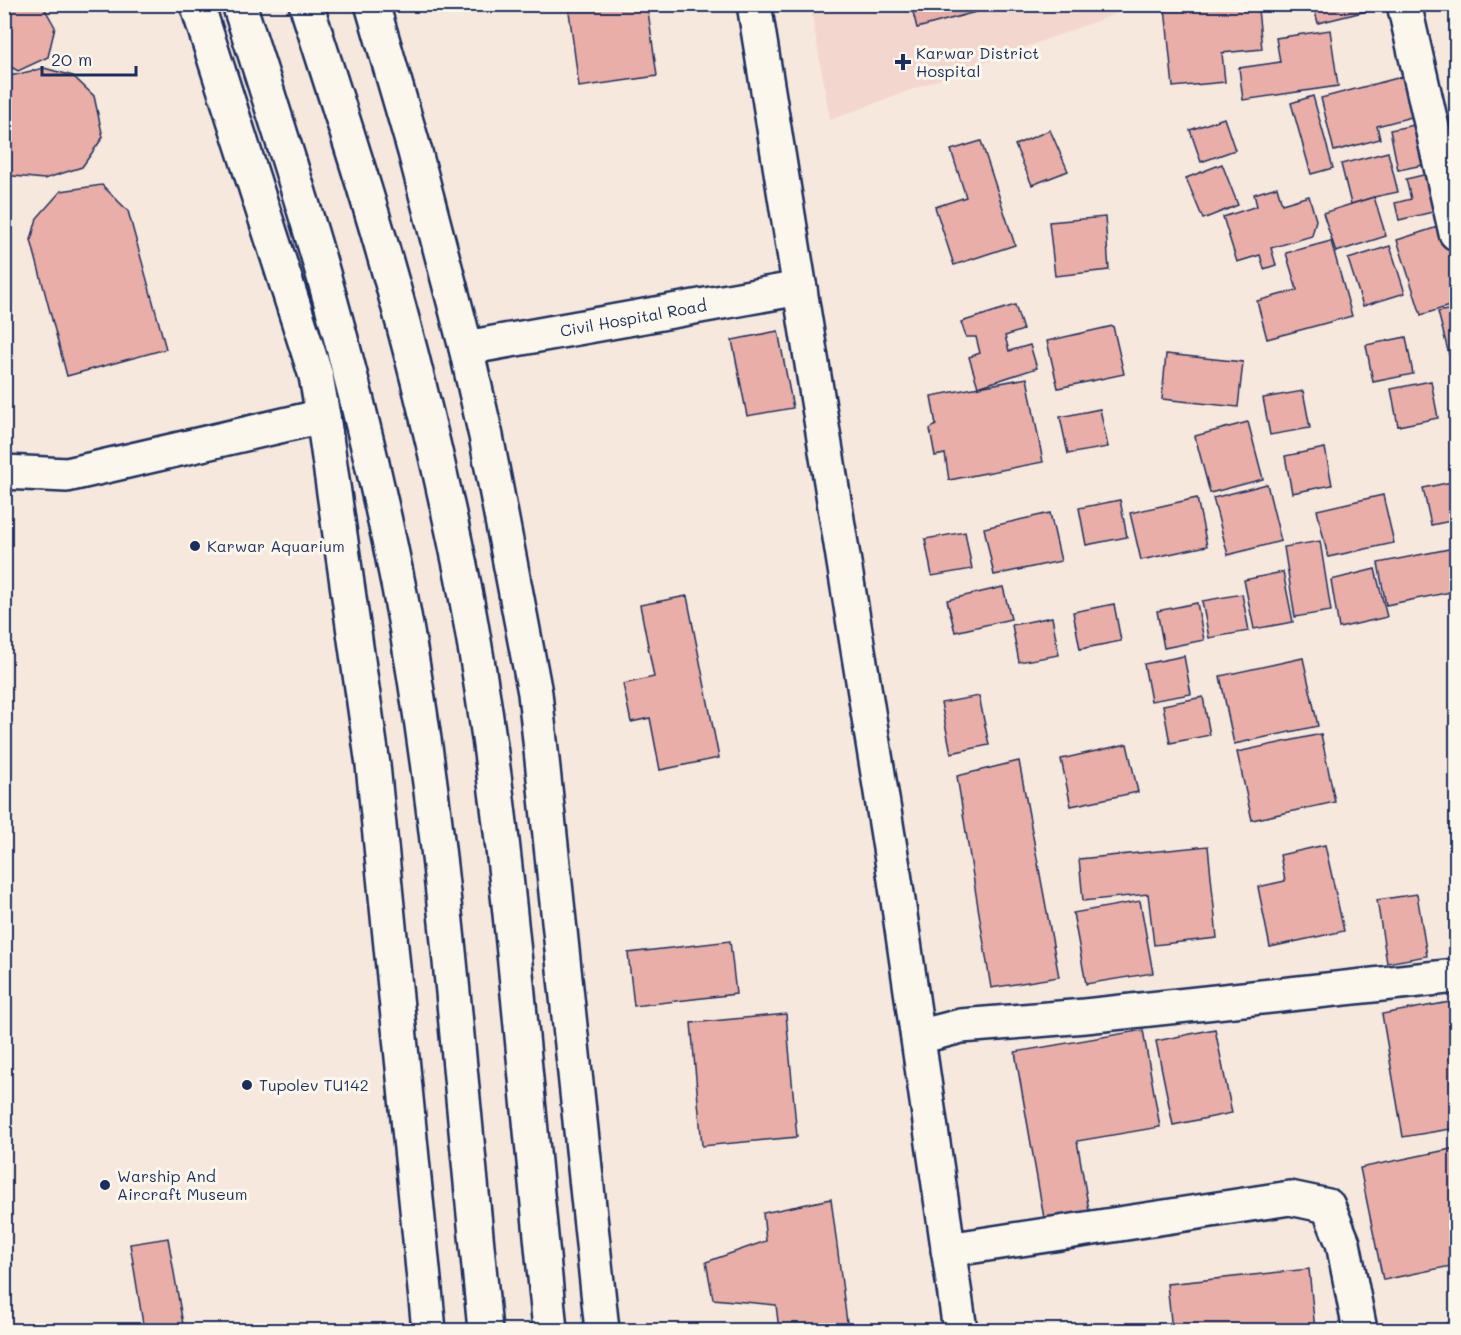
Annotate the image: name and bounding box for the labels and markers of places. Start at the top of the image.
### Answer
place label: Karwar District Hospital [916,42,1039,81]
marker: Karwar District Hospital [894,53,912,71]
place label: Karwar Aquarium [207,535,345,556]
marker: Karwar Aquarium [188,539,202,553]
place label: Tupolev TU142 [259,1074,369,1095]
marker: Tupolev TU142 [240,1078,254,1092]
place label: Warship And Aircraft Museum [117,1165,247,1204]
marker: Warship And Aircraft Museum [98,1178,112,1192]

